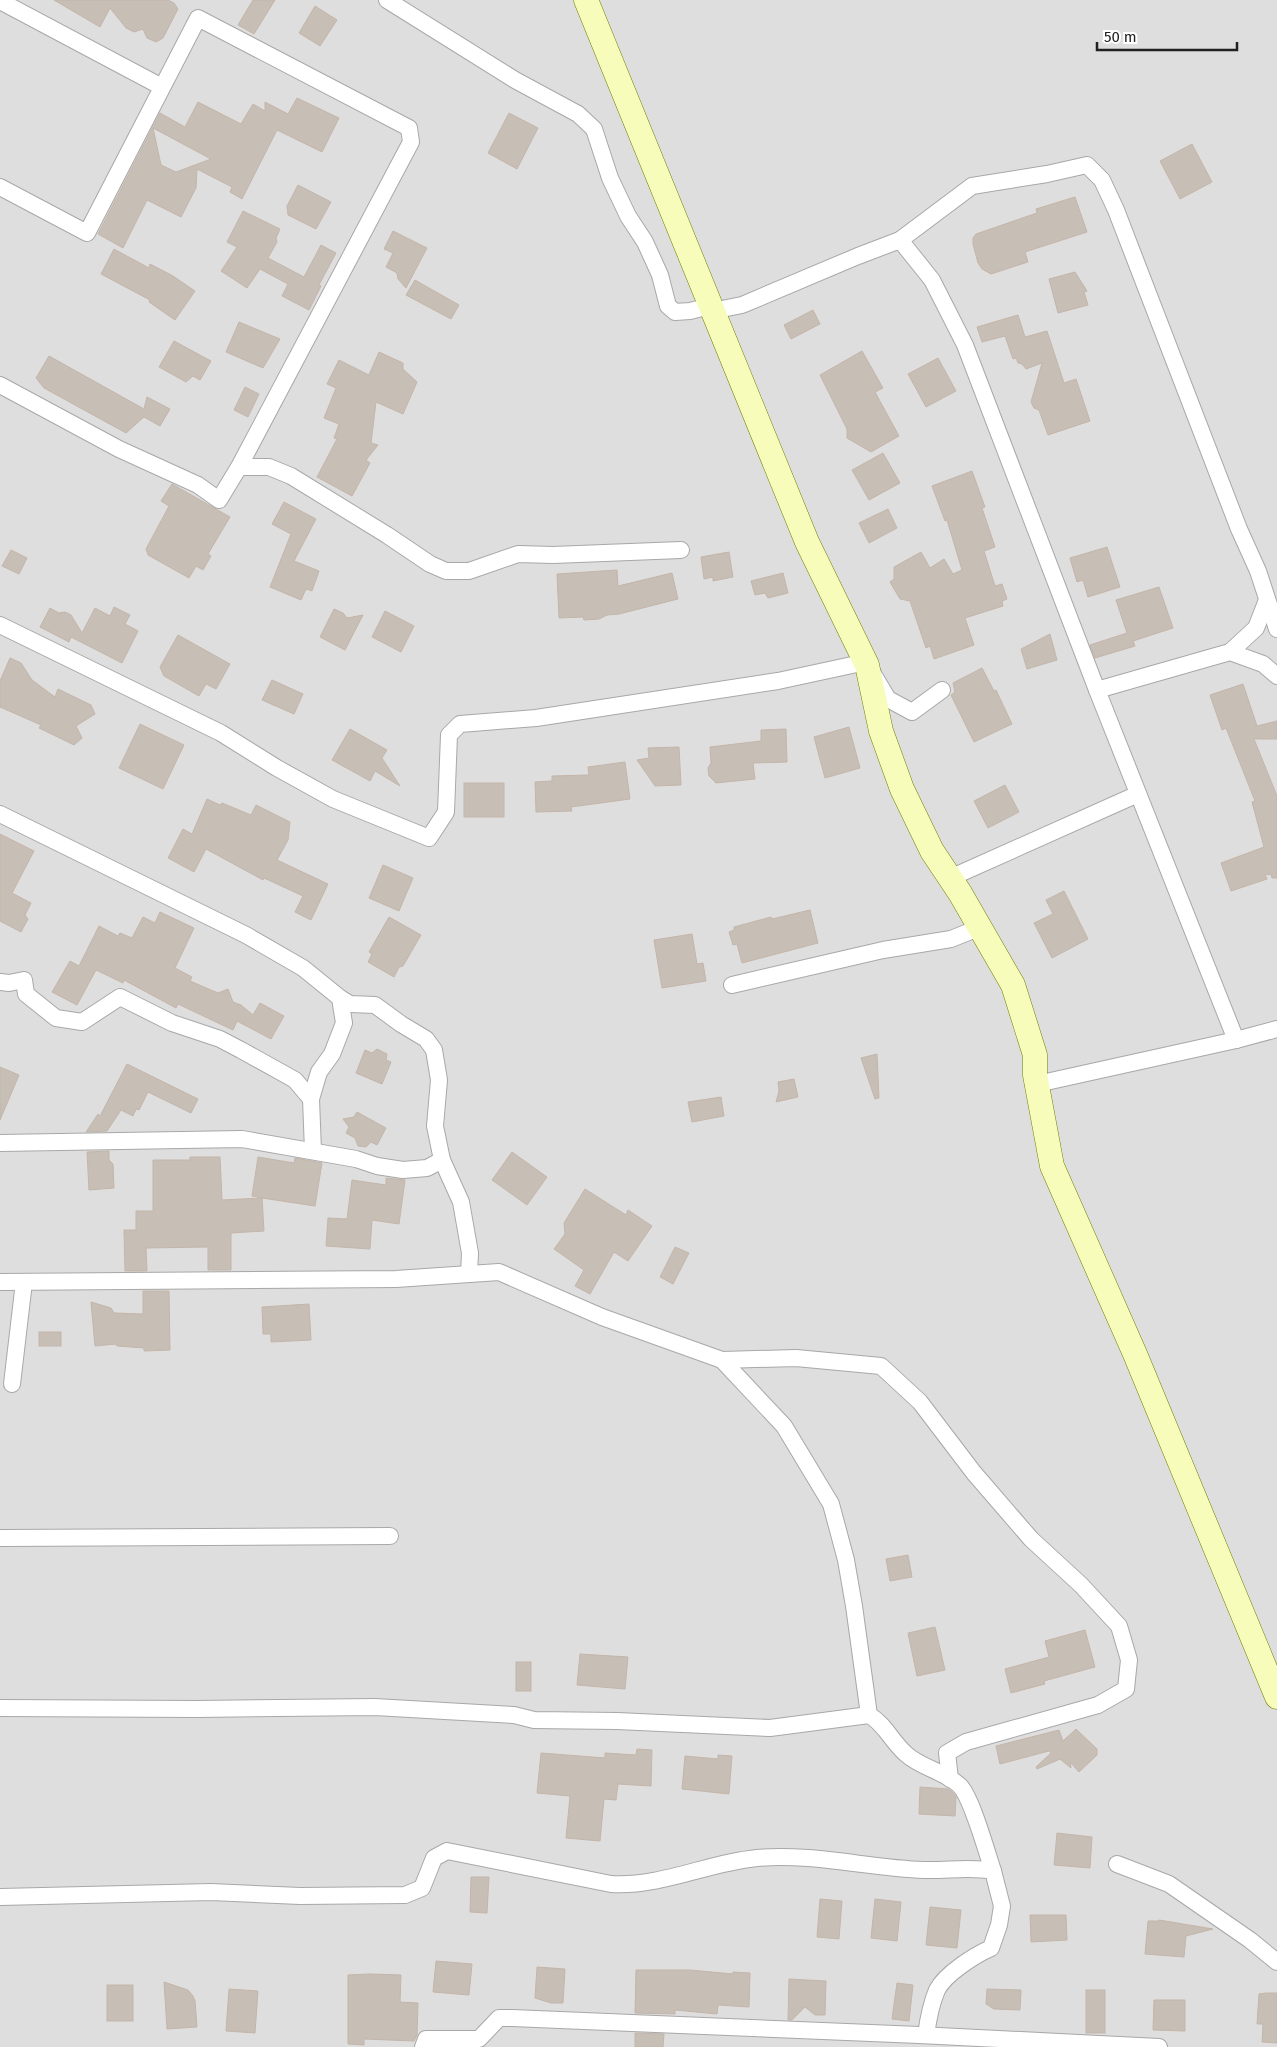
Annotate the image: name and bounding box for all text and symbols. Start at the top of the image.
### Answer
scale bar [1097,20,1237,52]
text: 50 m [1104,28,1137,46]

